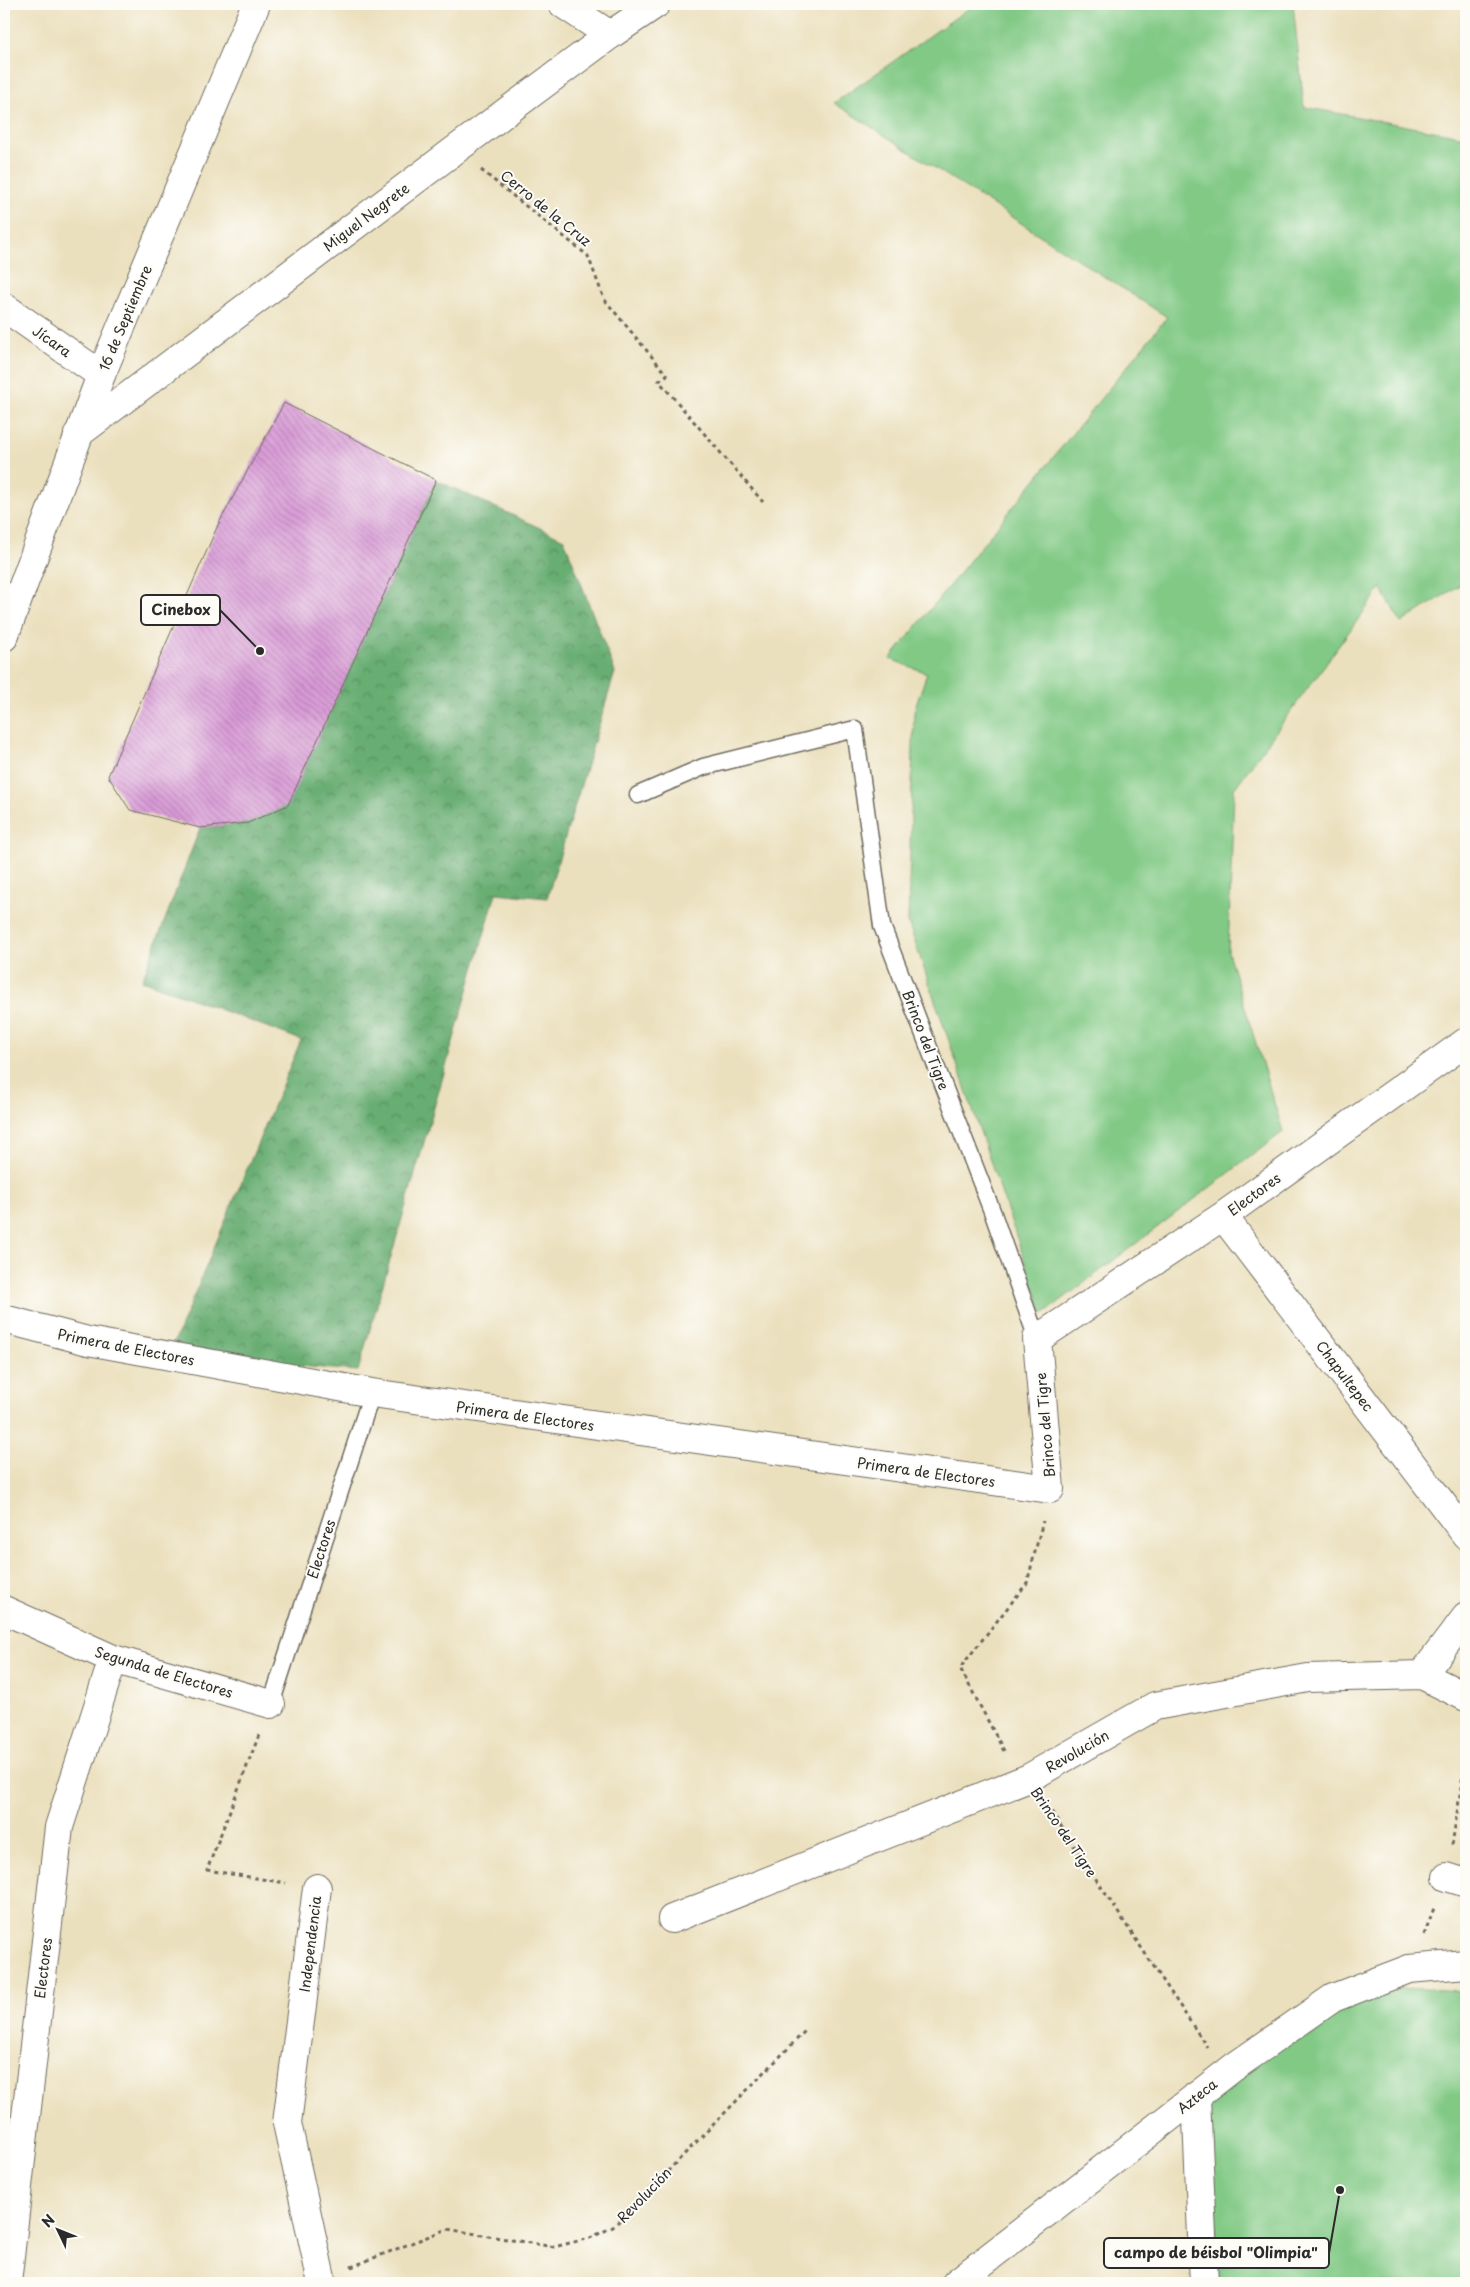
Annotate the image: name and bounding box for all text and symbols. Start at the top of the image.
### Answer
street label: Cerro de la Cruz [496,165,596,251]
street label: Miguel Negrete [318,177,414,256]
street label: 16 de Septiembre [93,261,157,374]
street label: Jícara [28,320,76,362]
callout: Cinebox [141,595,220,625]
text: Cinebox [151,597,211,620]
street label: Brinco del Tigre [897,987,955,1093]
street label: Electores [1223,1168,1285,1220]
street label: Primera de Electores [56,1323,196,1371]
street label: Chapultepec [1311,1336,1379,1416]
street label: Brinco del Tigre [1030,1372,1060,1478]
street label: Primera de Electores [455,1396,595,1436]
street label: Primera de Electores [856,1452,996,1492]
street label: Electores [302,1517,340,1581]
street label: Segunda de Electores [92,1641,236,1703]
street label: Revolución [1041,1724,1113,1778]
street label: Brinco del Tigre [1026,1783,1102,1881]
street label: Independencia [294,1894,326,1993]
street label: Electores [29,1936,57,2000]
street label: Azteca [1172,2073,1222,2118]
street label: Revolución [612,2162,676,2228]
north arrow [32,2204,82,2254]
text: N [37,2210,60,2232]
callout: campo de béisbol "Olimpia" [1104,2238,1329,2268]
text: campo de béisbol "Olimpia" [1114,2240,1318,2263]

